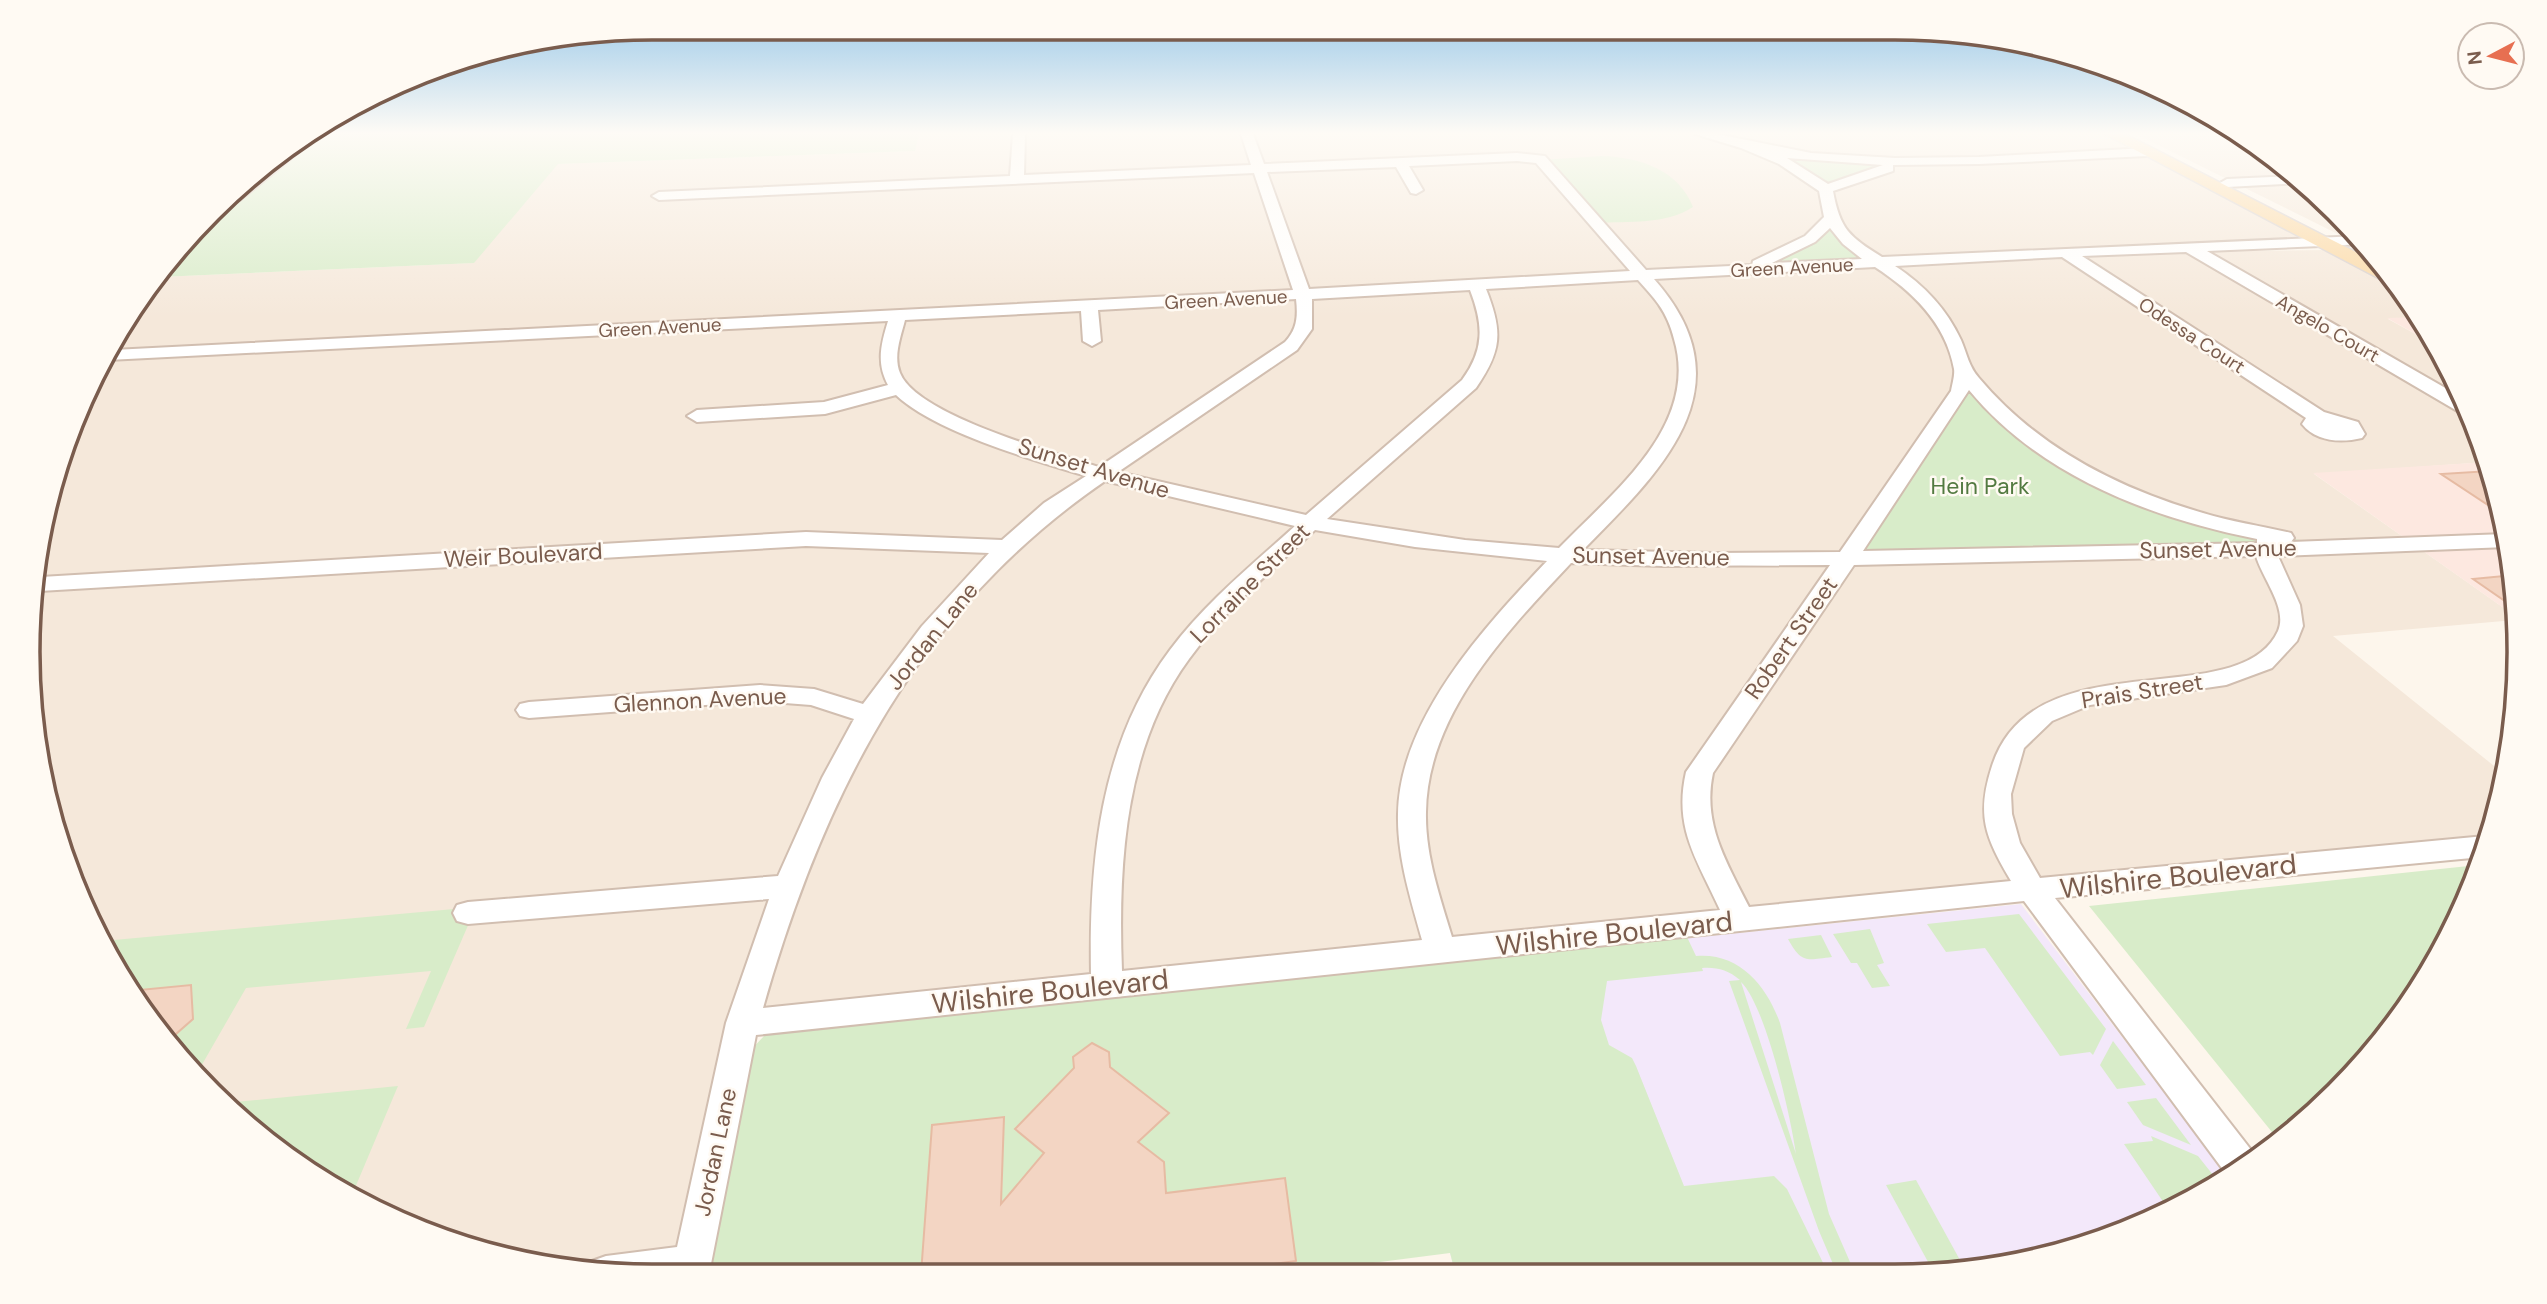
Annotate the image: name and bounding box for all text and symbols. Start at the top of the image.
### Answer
north arrow [2456,21,2526,91]
text: N [2461,50,2488,66]
street label: Green Avenue [1730,252,1854,283]
street label: Green Avenue [1164,284,1288,315]
street label: Angelo Court [2272,289,2384,368]
street label: Odessa Court [2134,292,2250,379]
street label: Green Avenue [598,312,722,343]
street label: Sunset Avenue [1014,431,1174,505]
park label: Hein Park [1931,471,2030,501]
street label: Lorraine Street [1184,517,1316,649]
street label: Sunset Avenue [2139,533,2297,565]
street label: Weir Boulevard [443,536,603,574]
street label: Sunset Avenue [1572,540,1730,572]
street label: Robert Street [1738,571,1844,705]
street label: Jordan Lane [879,576,985,696]
street label: Prais Street [2079,667,2205,715]
street label: Glennon Avenue [613,680,787,720]
street label: Wilshire Boulevard [2058,846,2298,907]
street label: Wilshire Boulevard [1494,903,1734,964]
street label: Wilshire Boulevard [930,961,1170,1022]
street label: Jordan Lane [687,1085,743,1219]

